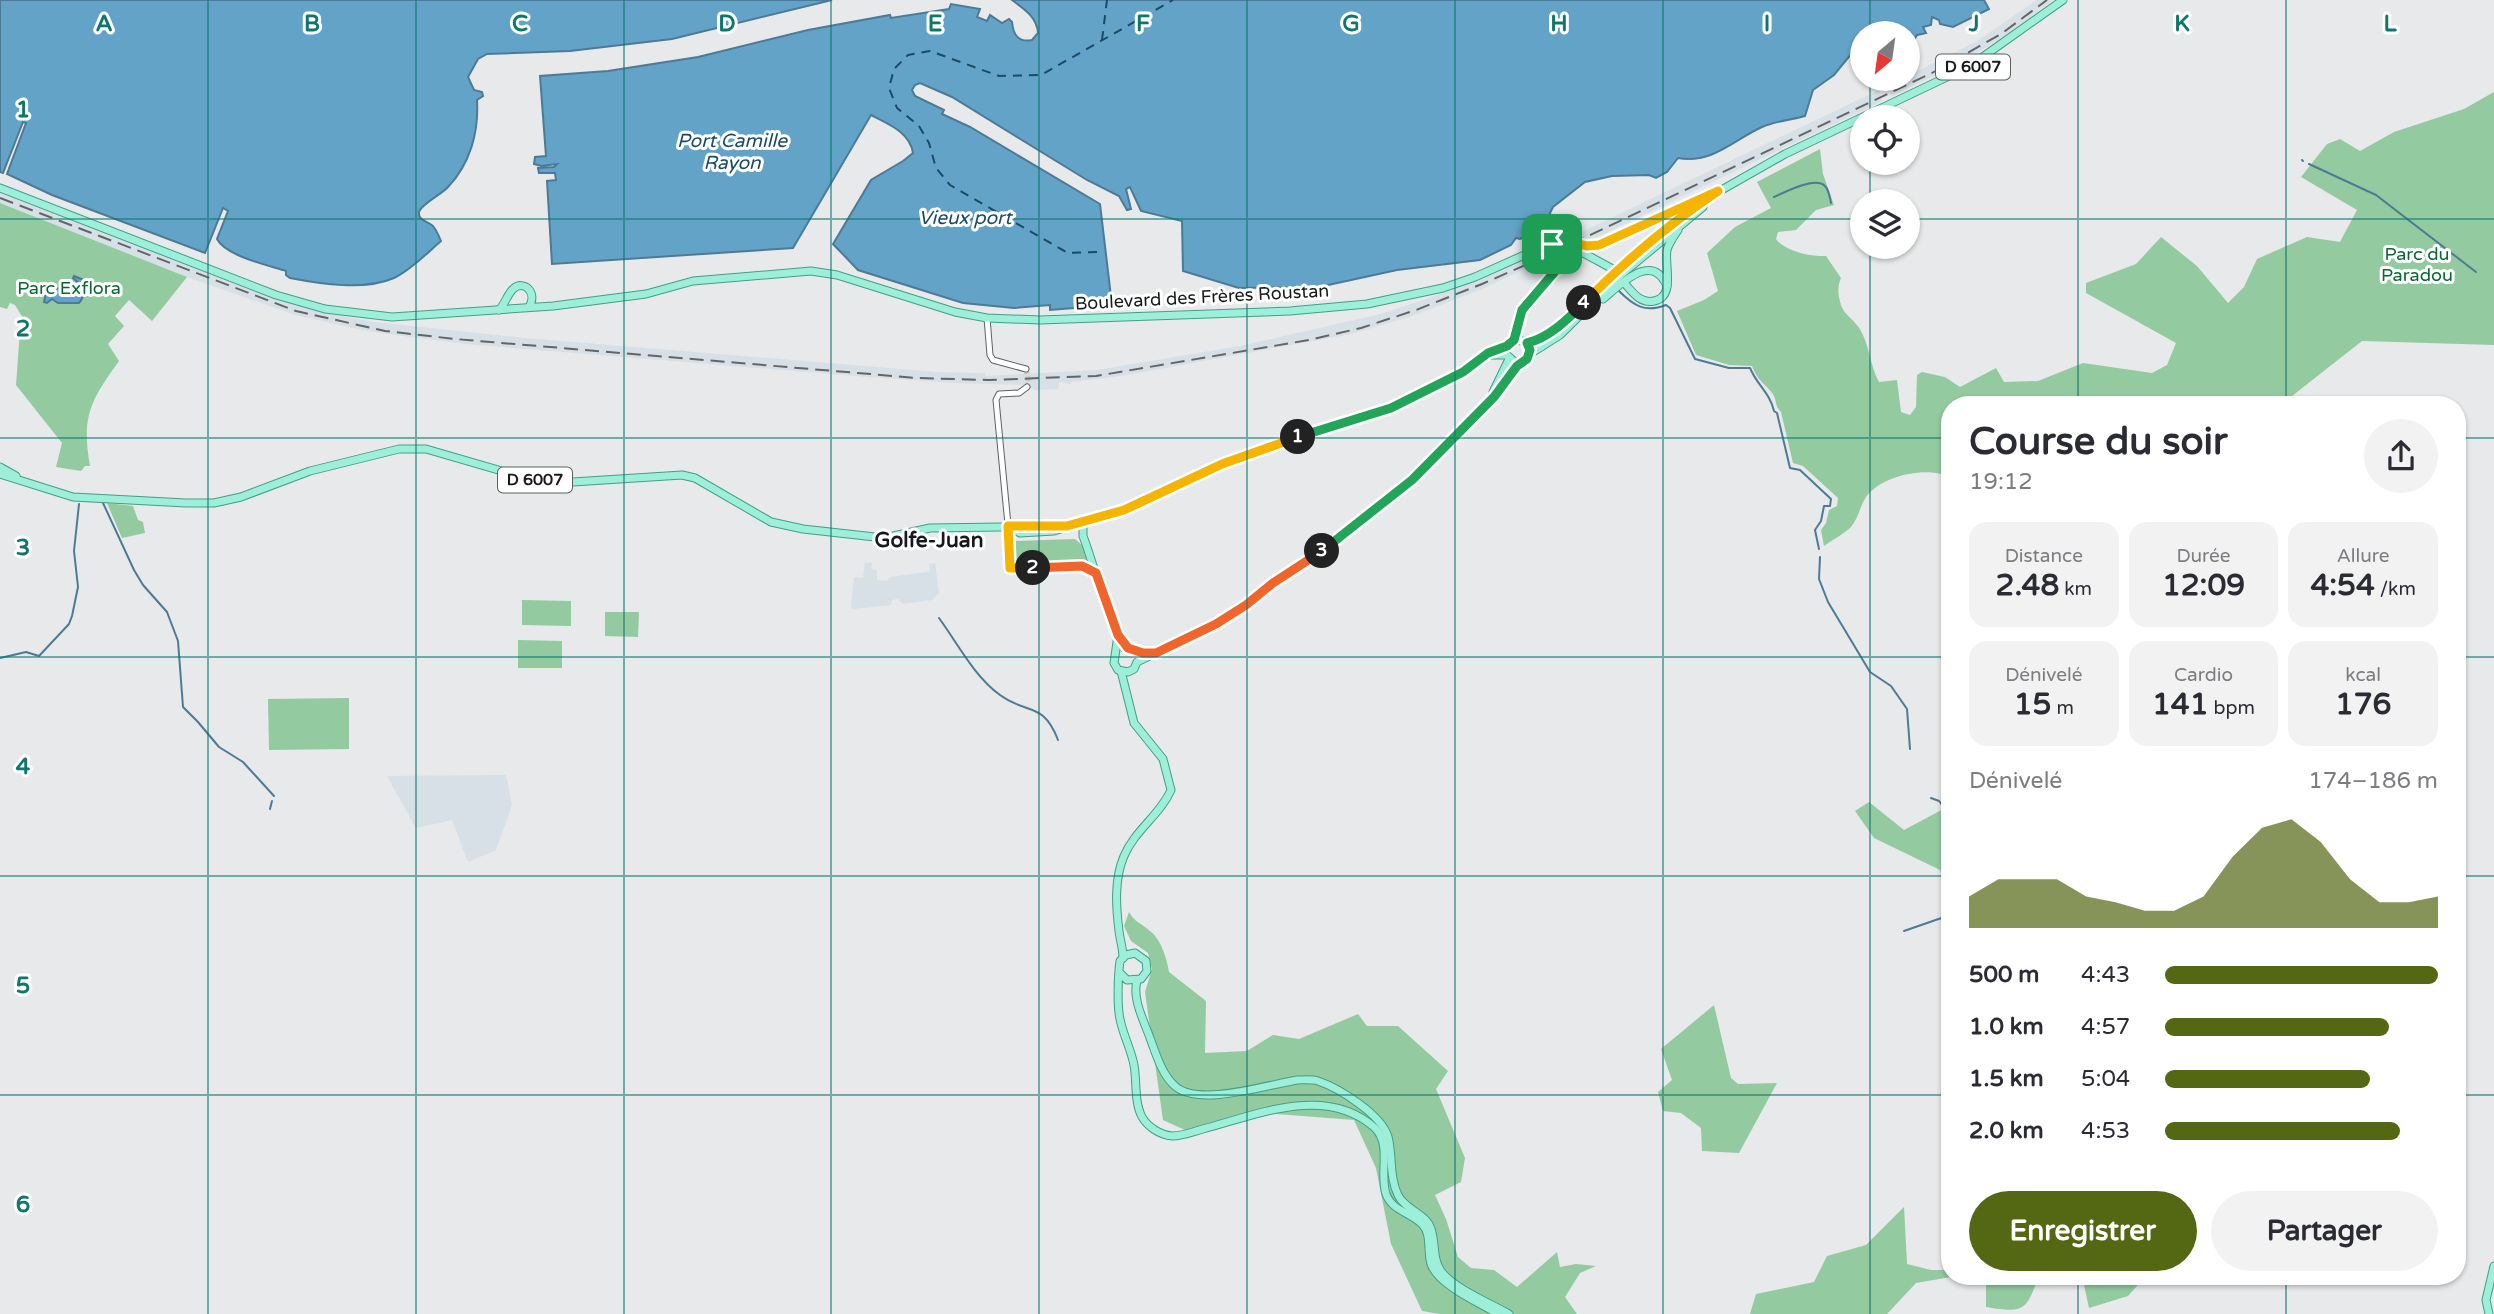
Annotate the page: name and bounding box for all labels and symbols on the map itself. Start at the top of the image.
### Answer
text: A [95,10,113,38]
text: B [304,10,320,38]
text: C [512,10,528,38]
text: D [718,10,736,38]
text: E [928,10,942,38]
text: F [1136,10,1150,38]
text: G [1342,10,1360,38]
text: H [1550,10,1568,38]
text: I [1764,10,1770,38]
text: J [1968,10,1979,38]
text: K [2174,10,2190,38]
text: L [2383,10,2397,38]
north arrow [1850,21,1920,91]
road number: D 6007 [1936,54,2010,80]
text: 1 [16,96,30,124]
water label: Port Camille Rayon [677,130,788,174]
water label: Vieux port [918,207,1014,229]
pin [1522,214,1582,274]
park label: Parc du Paradou [2381,243,2453,286]
park label: Parc Exflora [17,277,121,299]
street label: Boulevard des Frères Roustan [1074,279,1330,315]
pin: 4 [1566,286,1602,320]
text: 2 [16,315,30,343]
pin: 1 [1280,420,1316,454]
road number: D 6007 [498,467,572,492]
district label: Golfe-Juan [875,528,983,553]
text: 3 [16,534,30,562]
pin: 3 [1304,534,1340,568]
pin: 2 [1016,550,1050,586]
text: 4 [16,753,31,781]
text: 5 [16,972,30,1000]
text: 6 [16,1191,30,1219]

